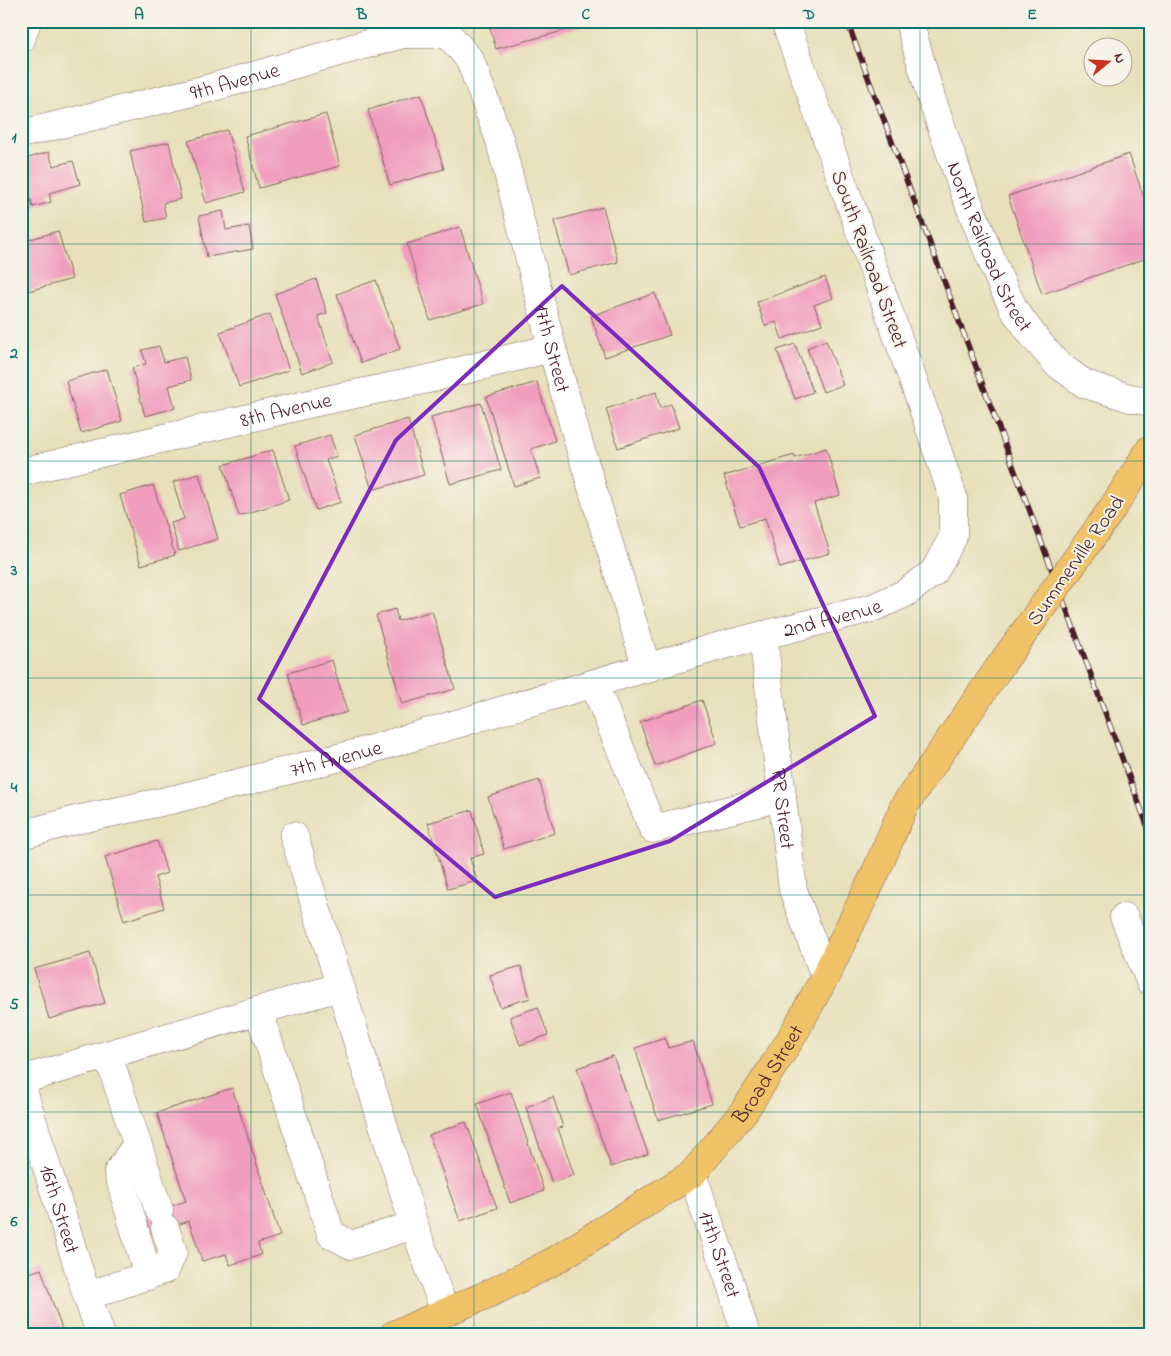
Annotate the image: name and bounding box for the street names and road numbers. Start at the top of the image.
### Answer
street label: 9th Avenue [187,56,284,109]
street label: North Railroad Street [938,158,1039,339]
street label: South Railroad Street [822,166,914,353]
street label: 17th Street [525,301,577,396]
street label: 8th Avenue [237,386,335,437]
street label: Summerville Road [1020,490,1133,633]
street label: 2nd Avenue [780,592,888,647]
street label: 7th Avenue [287,734,386,786]
street label: RR Street [762,767,801,851]
street label: Broad Street [725,1020,813,1132]
street label: 16th Street [30,1162,86,1258]
street label: 17th Street [689,1207,747,1302]

